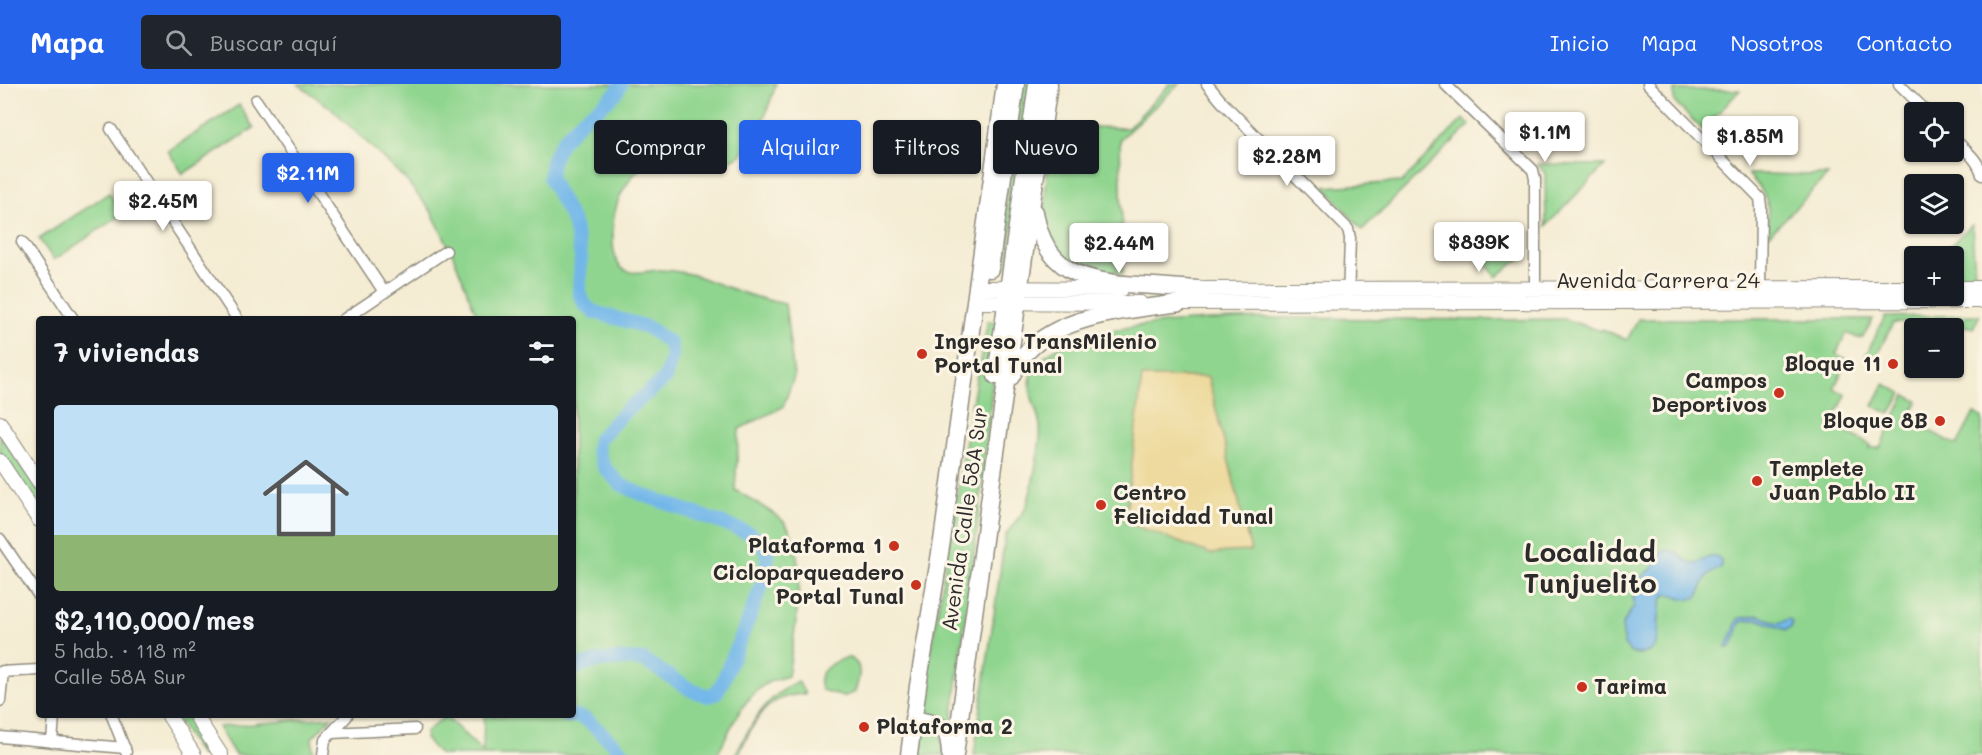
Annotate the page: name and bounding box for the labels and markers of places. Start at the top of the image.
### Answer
pin: $1.1M [1503,112,1587,163]
pin: $1.85M [1701,116,1799,167]
pin: $2.28M [1238,136,1336,187]
pin: $2.11M [259,153,357,204]
pin: $2.45M [114,181,212,232]
pin: $839K [1437,222,1521,273]
pin: $2.44M [1070,223,1168,274]
place label: Ingreso TransMilenio Portal Tunal [934,327,1157,378]
marker: Ingreso TransMilenio Portal Tunal [915,347,929,361]
place label: Bloque 11 [1784,349,1881,376]
marker: Bloque 11 [1886,357,1900,371]
place label: Campos Deportivos [1651,366,1767,417]
marker: Campos Deportivos [1772,386,1786,400]
place label: Bloque 8B [1823,406,1928,433]
marker: Bloque 8B [1933,414,1947,428]
place label: Templete Juan Pablo II [1769,454,1915,505]
marker: Templete Juan Pablo II [1750,474,1764,488]
place label: Centro Felicidad Tunal [1113,478,1274,529]
marker: Centro Felicidad Tunal [1094,498,1108,512]
place label: Plataforma 1 [748,531,882,558]
marker: Plataforma 1 [887,539,901,553]
place label: Cicloparqueadero Portal Tunal [713,558,904,609]
marker: Cicloparqueadero Portal Tunal [909,578,923,592]
place label: Tarima [1594,672,1667,699]
marker: Tarima [1575,680,1589,694]
place label: Plataforma 2 [876,712,1013,739]
marker: Plataforma 2 [857,720,871,734]

